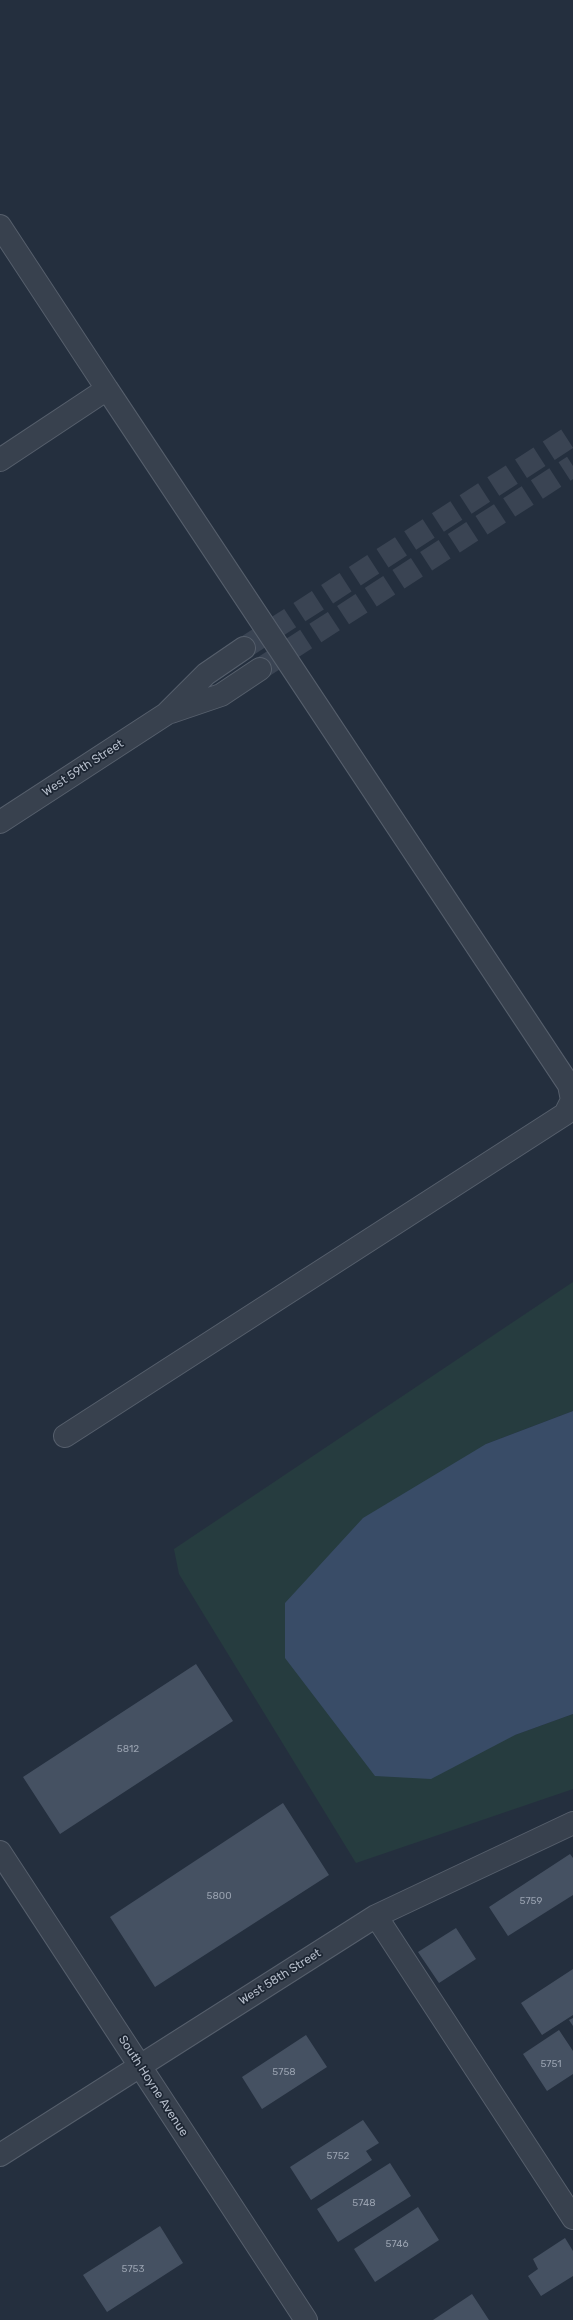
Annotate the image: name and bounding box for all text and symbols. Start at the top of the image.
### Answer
street label: West 59th Street [40,736,126,800]
house number: 5812 [117,1743,139,1755]
house number: 5800 [207,1890,231,1902]
house number: 5759 [520,1895,542,1907]
street label: West 58th Street [236,1946,324,2008]
street label: South Hoyne Avenue [115,2033,191,2139]
house number: 5751 [540,2058,562,2070]
house number: 5758 [272,2066,296,2078]
house number: 5752 [327,2150,349,2162]
house number: 5748 [352,2197,376,2209]
house number: 5746 [386,2238,408,2250]
house number: 5753 [121,2263,145,2275]

